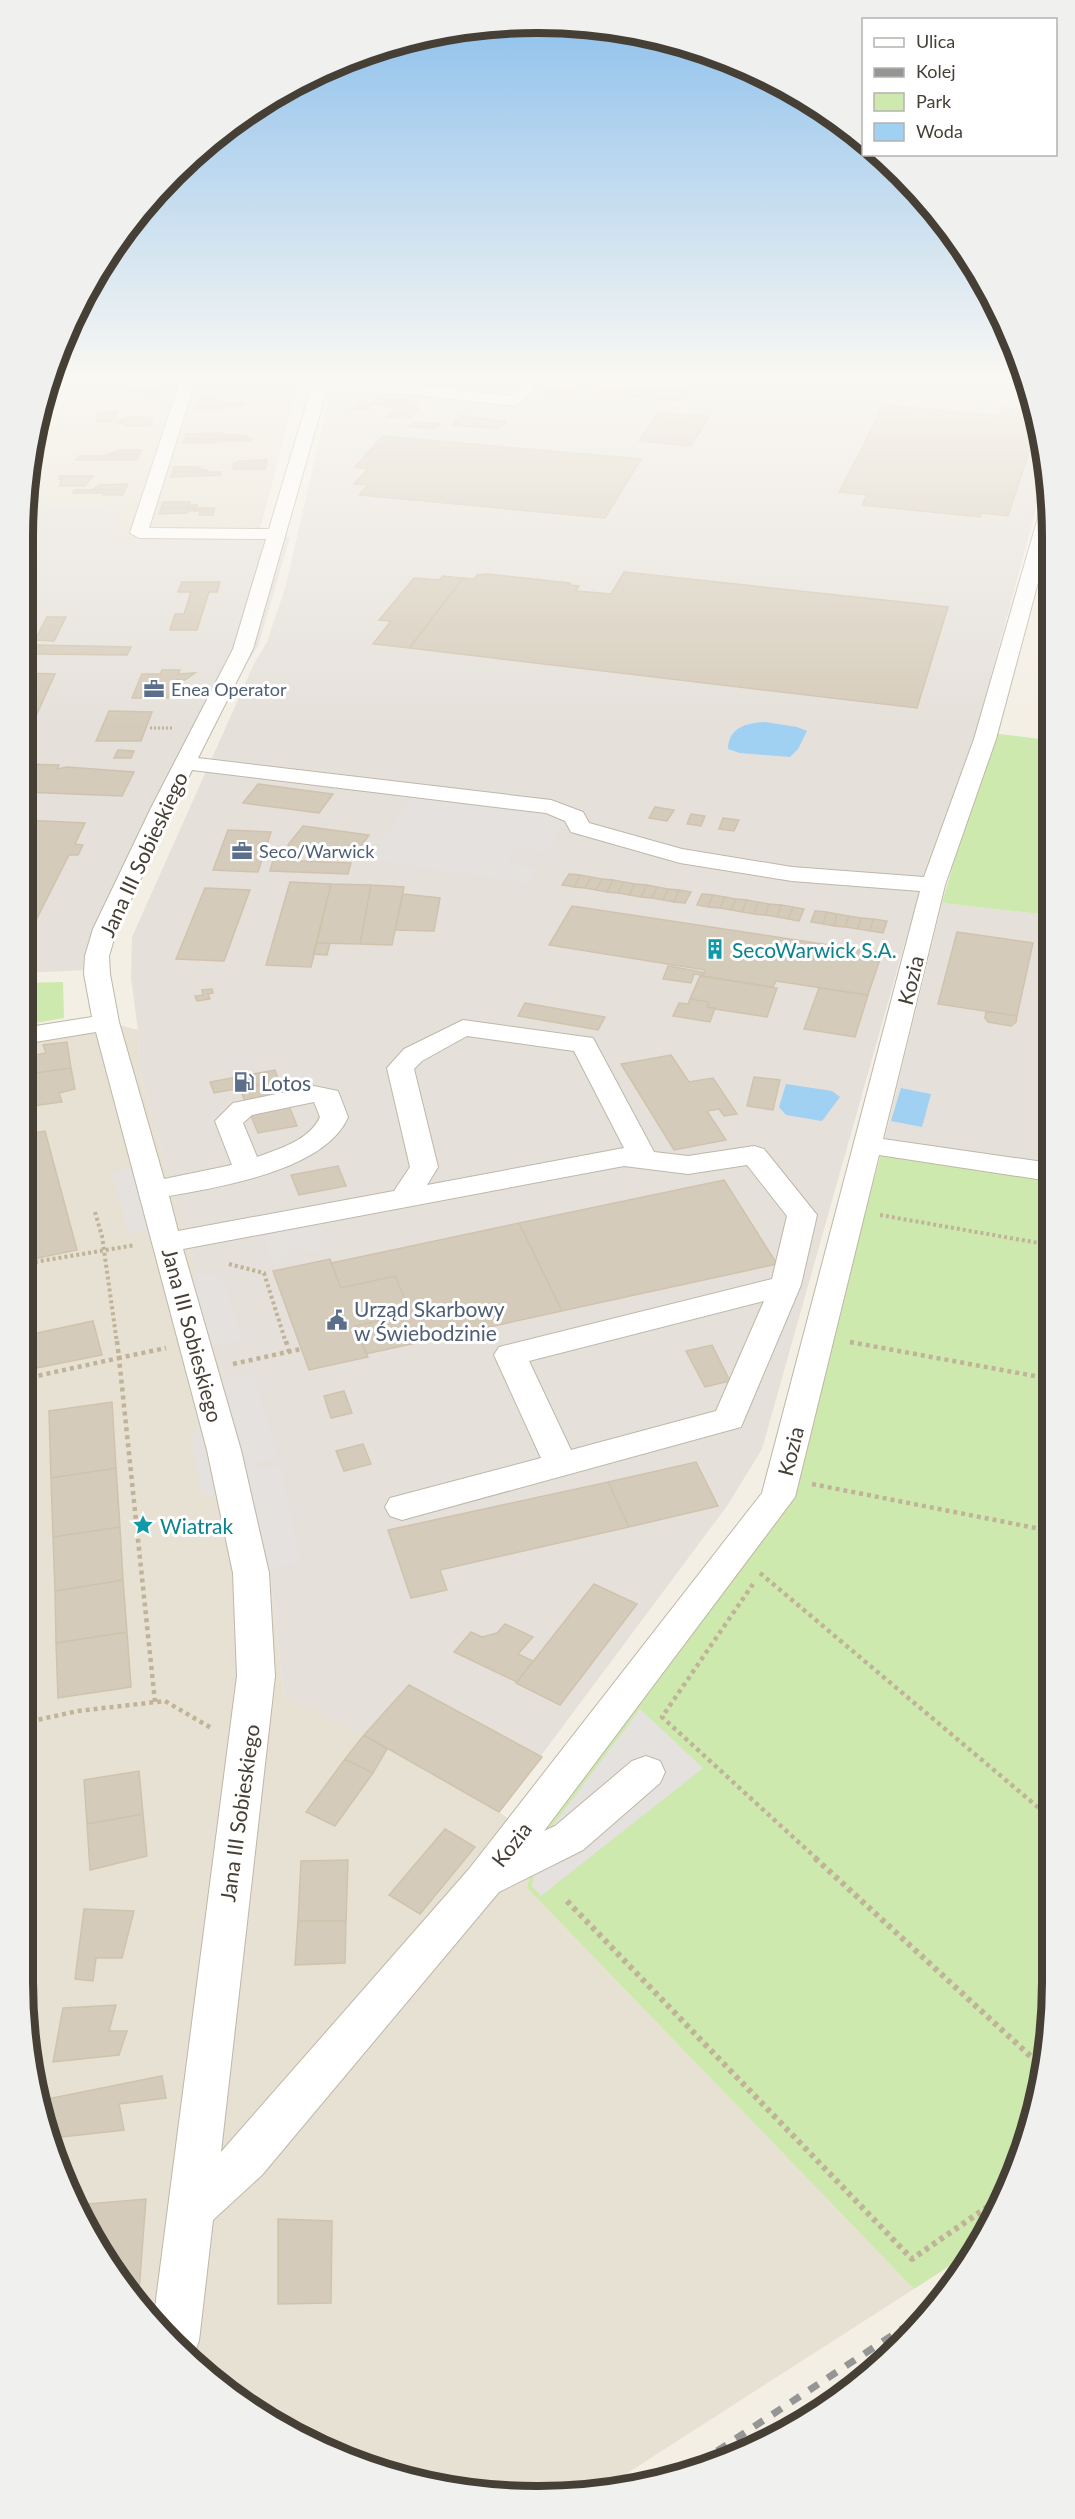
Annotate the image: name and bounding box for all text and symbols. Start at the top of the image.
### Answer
legend [862,18,1057,156]
text: Ulica [916,30,955,52]
text: Kolej [916,60,956,82]
text: Park [916,90,952,112]
text: Woda [916,120,963,142]
office icon: Enea Operator [142,677,166,701]
place label: Enea Operator [171,678,287,700]
street label: Jana III Sobieskiego [94,767,192,940]
office icon: Seco/Warwick [230,839,254,863]
place label: Seco/Warwick [259,840,375,862]
building icon: SecoWarwick S.A. [703,937,727,961]
place label: SecoWarwick S.A. [732,937,897,962]
street label: Kozia [892,953,928,1007]
fuel station icon: Lotos [232,1070,256,1094]
place label: Lotos [261,1070,311,1095]
street label: Jana III Sobieskiego [158,1245,228,1425]
place label: Urząd Skarbowy w Świebodzinie [354,1296,505,1345]
public building icon: Urząd Skarbowy w Świebodzinie [325,1308,349,1332]
street label: Kozia [772,1424,808,1478]
place icon: Wiatrak [131,1513,155,1537]
place label: Wiatrak [160,1513,233,1538]
street label: Jana III Sobieskiego [214,1722,264,1903]
street label: Kozia [486,1817,536,1871]

